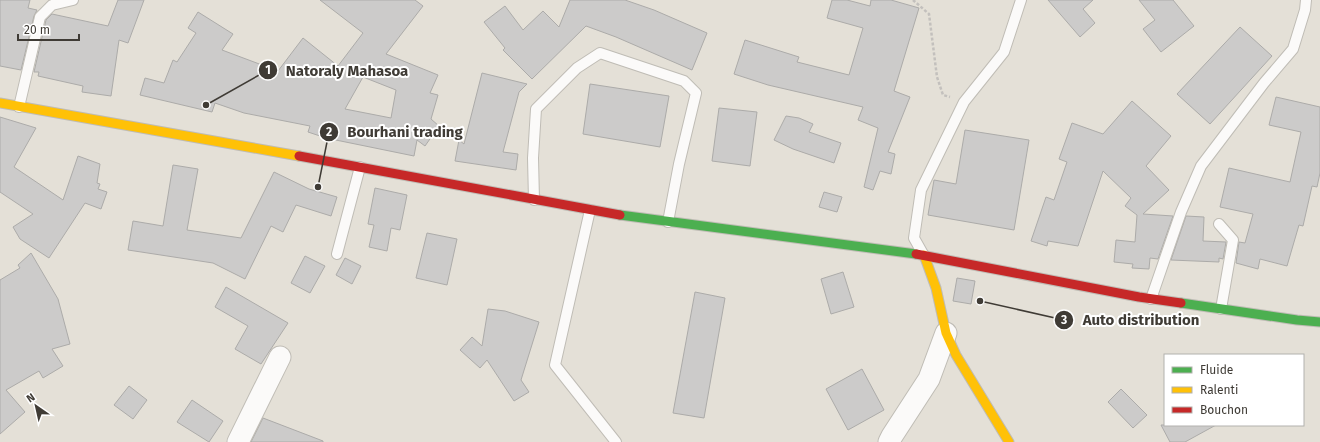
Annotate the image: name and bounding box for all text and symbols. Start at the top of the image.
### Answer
scale bar [18,16,79,42]
text: 20 m [24,23,50,37]
callout: Natoraly Mahasoa [258,57,416,84]
text: Natoraly Mahasoa [286,62,408,80]
text: 1 [265,63,271,77]
callout: Bourhani trading [319,118,471,145]
text: Bourhani trading [347,123,464,141]
text: 2 [326,125,332,139]
callout: Auto distribution [1054,306,1207,333]
text: Auto distribution [1082,311,1199,329]
text: 3 [1060,313,1067,327]
legend [1164,354,1304,426]
text: Fluide [1200,363,1233,377]
text: Ralenti [1200,383,1238,397]
north arrow [16,386,56,426]
text: N [24,391,37,406]
text: Bouchon [1200,403,1248,417]

